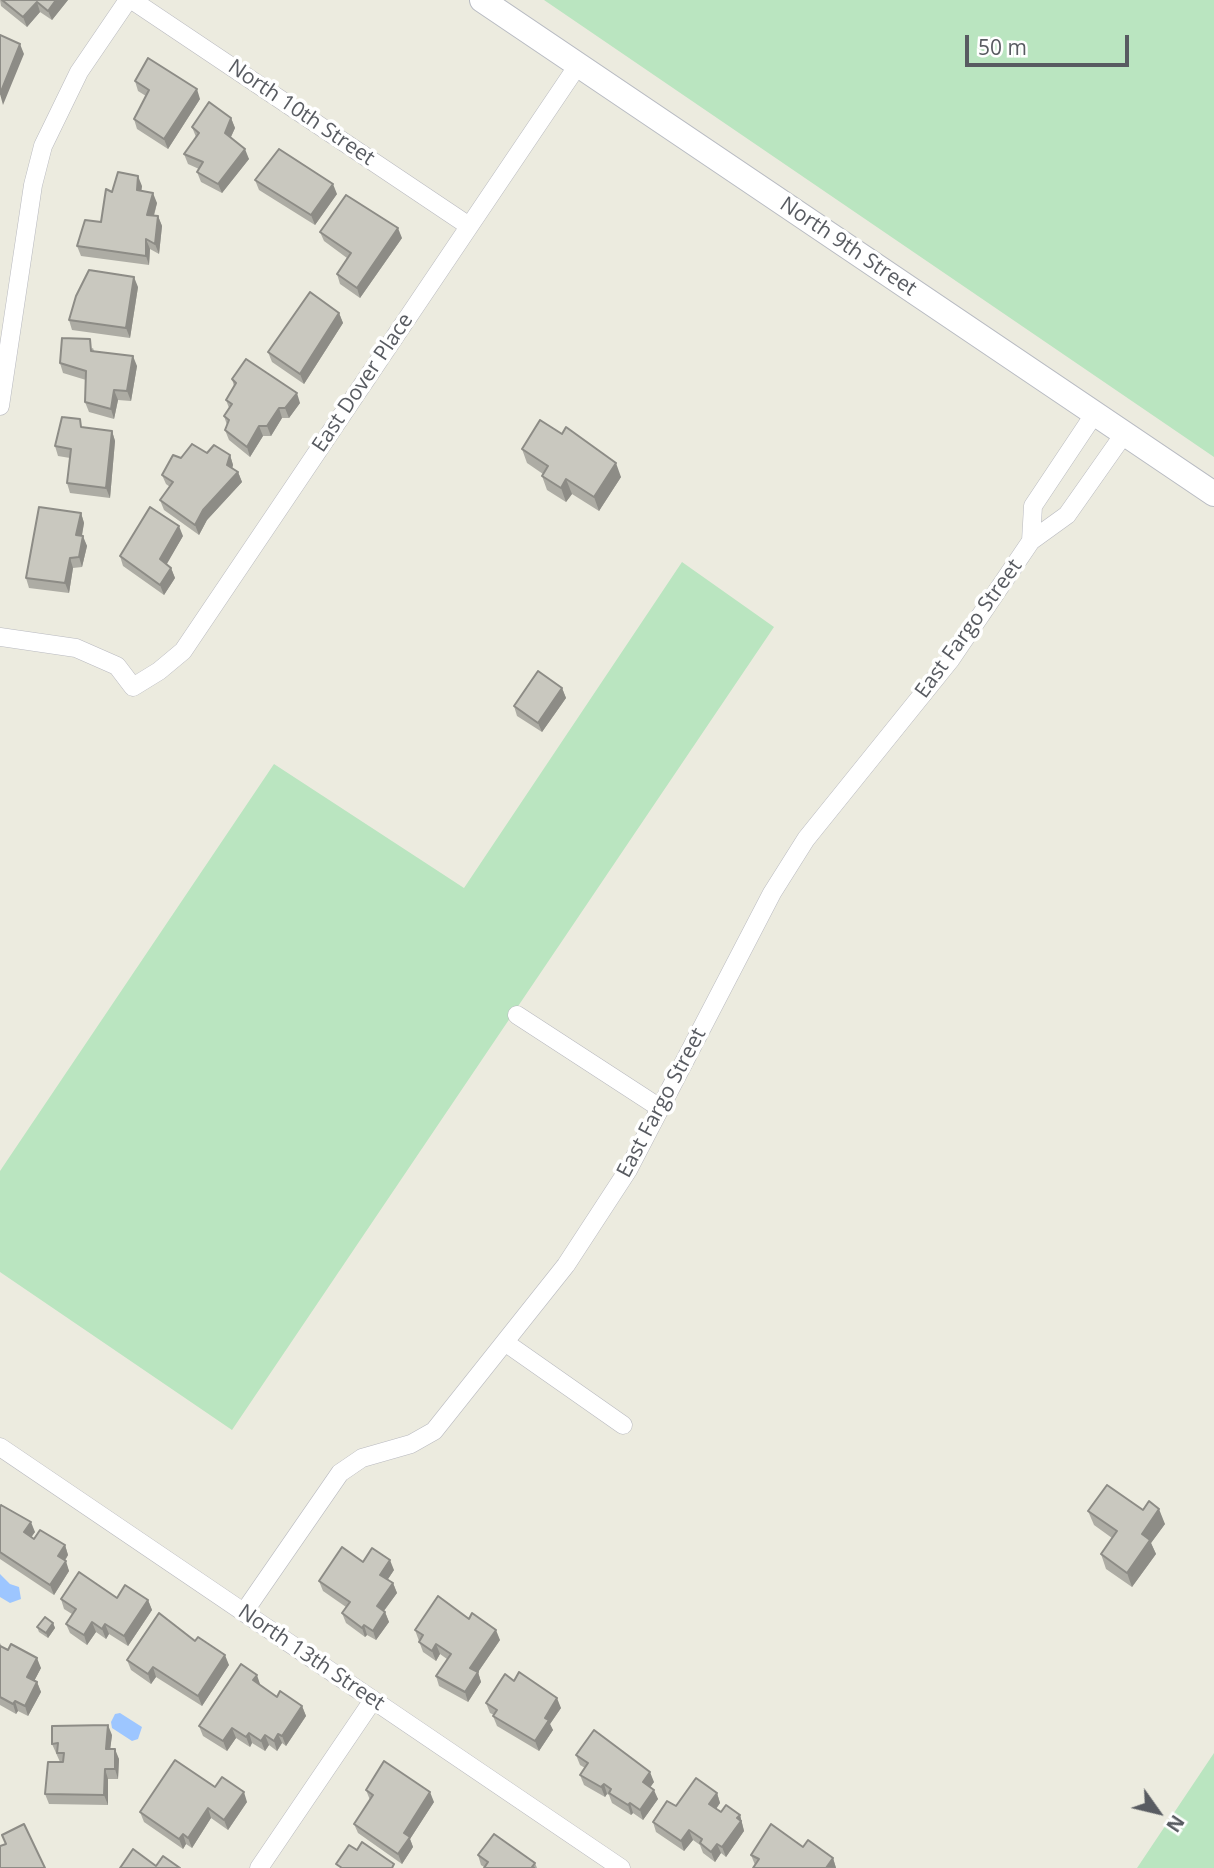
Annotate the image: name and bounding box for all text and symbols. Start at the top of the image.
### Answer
scale bar [969,21,1134,65]
text: 50 m [978,33,1027,61]
street label: North 10th Street [223,55,379,171]
street label: North 9th Street [775,192,921,302]
street label: East Dover Place [307,309,419,457]
street label: East Fargo Street [910,555,1028,703]
street label: East Fargo Street [612,1024,712,1182]
street label: North 13th Street [233,1600,389,1716]
north arrow [1123,1777,1193,1847]
text: N [1160,1810,1191,1837]

